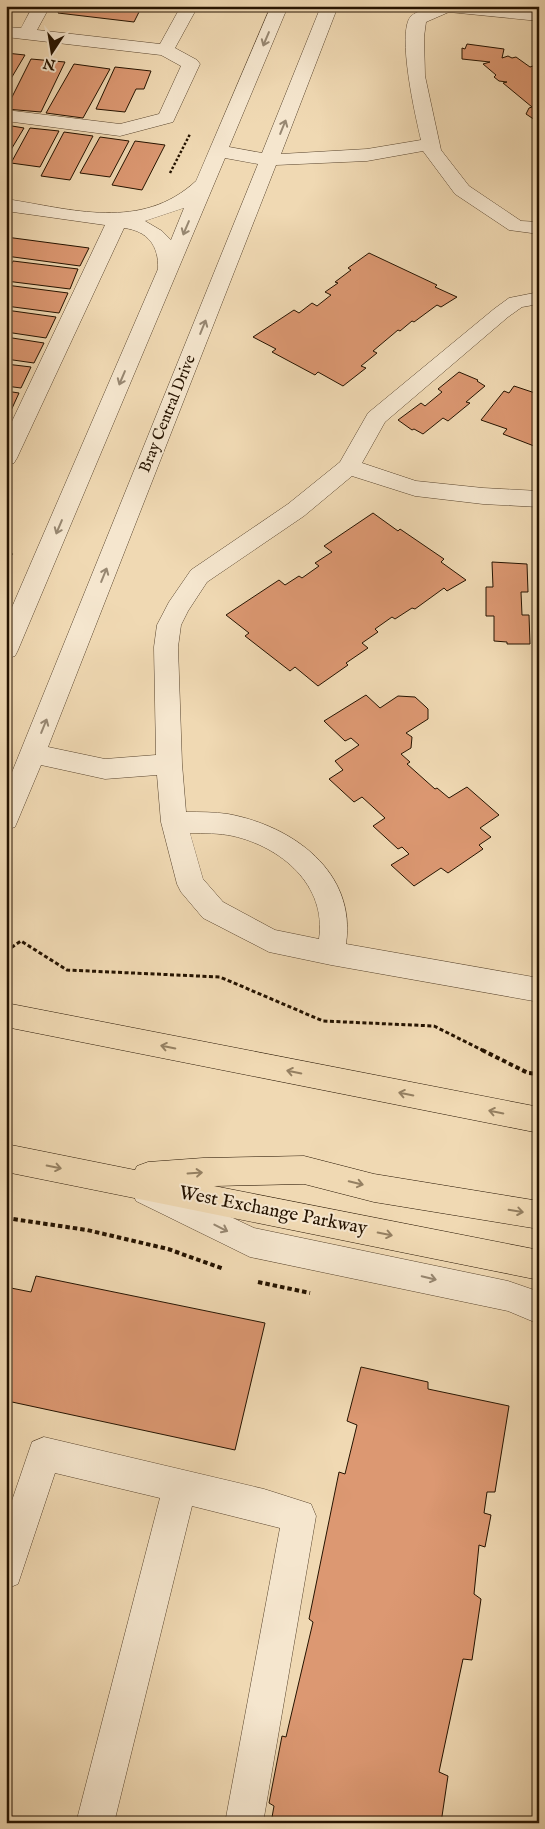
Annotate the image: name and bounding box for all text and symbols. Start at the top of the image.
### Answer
north arrow [28,28,78,78]
one-way arrow [261,31,271,46]
text: N [42,54,58,74]
one-way arrow [278,120,288,135]
one-way arrow [180,220,190,235]
one-way arrow [199,320,208,335]
street label: Bray Central Drive [135,352,201,476]
one-way arrow [117,370,127,385]
one-way arrow [53,519,63,534]
one-way arrow [100,568,109,584]
one-way arrow [40,719,49,734]
one-way arrow [160,1041,176,1051]
one-way arrow [287,1066,303,1076]
one-way arrow [399,1089,415,1098]
one-way arrow [489,1106,505,1116]
one-way arrow [46,1163,62,1173]
one-way arrow [187,1168,203,1178]
one-way arrow [347,1179,363,1188]
street label: West Exchange Parkway [177,1181,370,1241]
one-way arrow [507,1207,523,1217]
one-way arrow [213,1224,228,1233]
one-way arrow [376,1230,392,1239]
one-way arrow [420,1274,436,1283]

